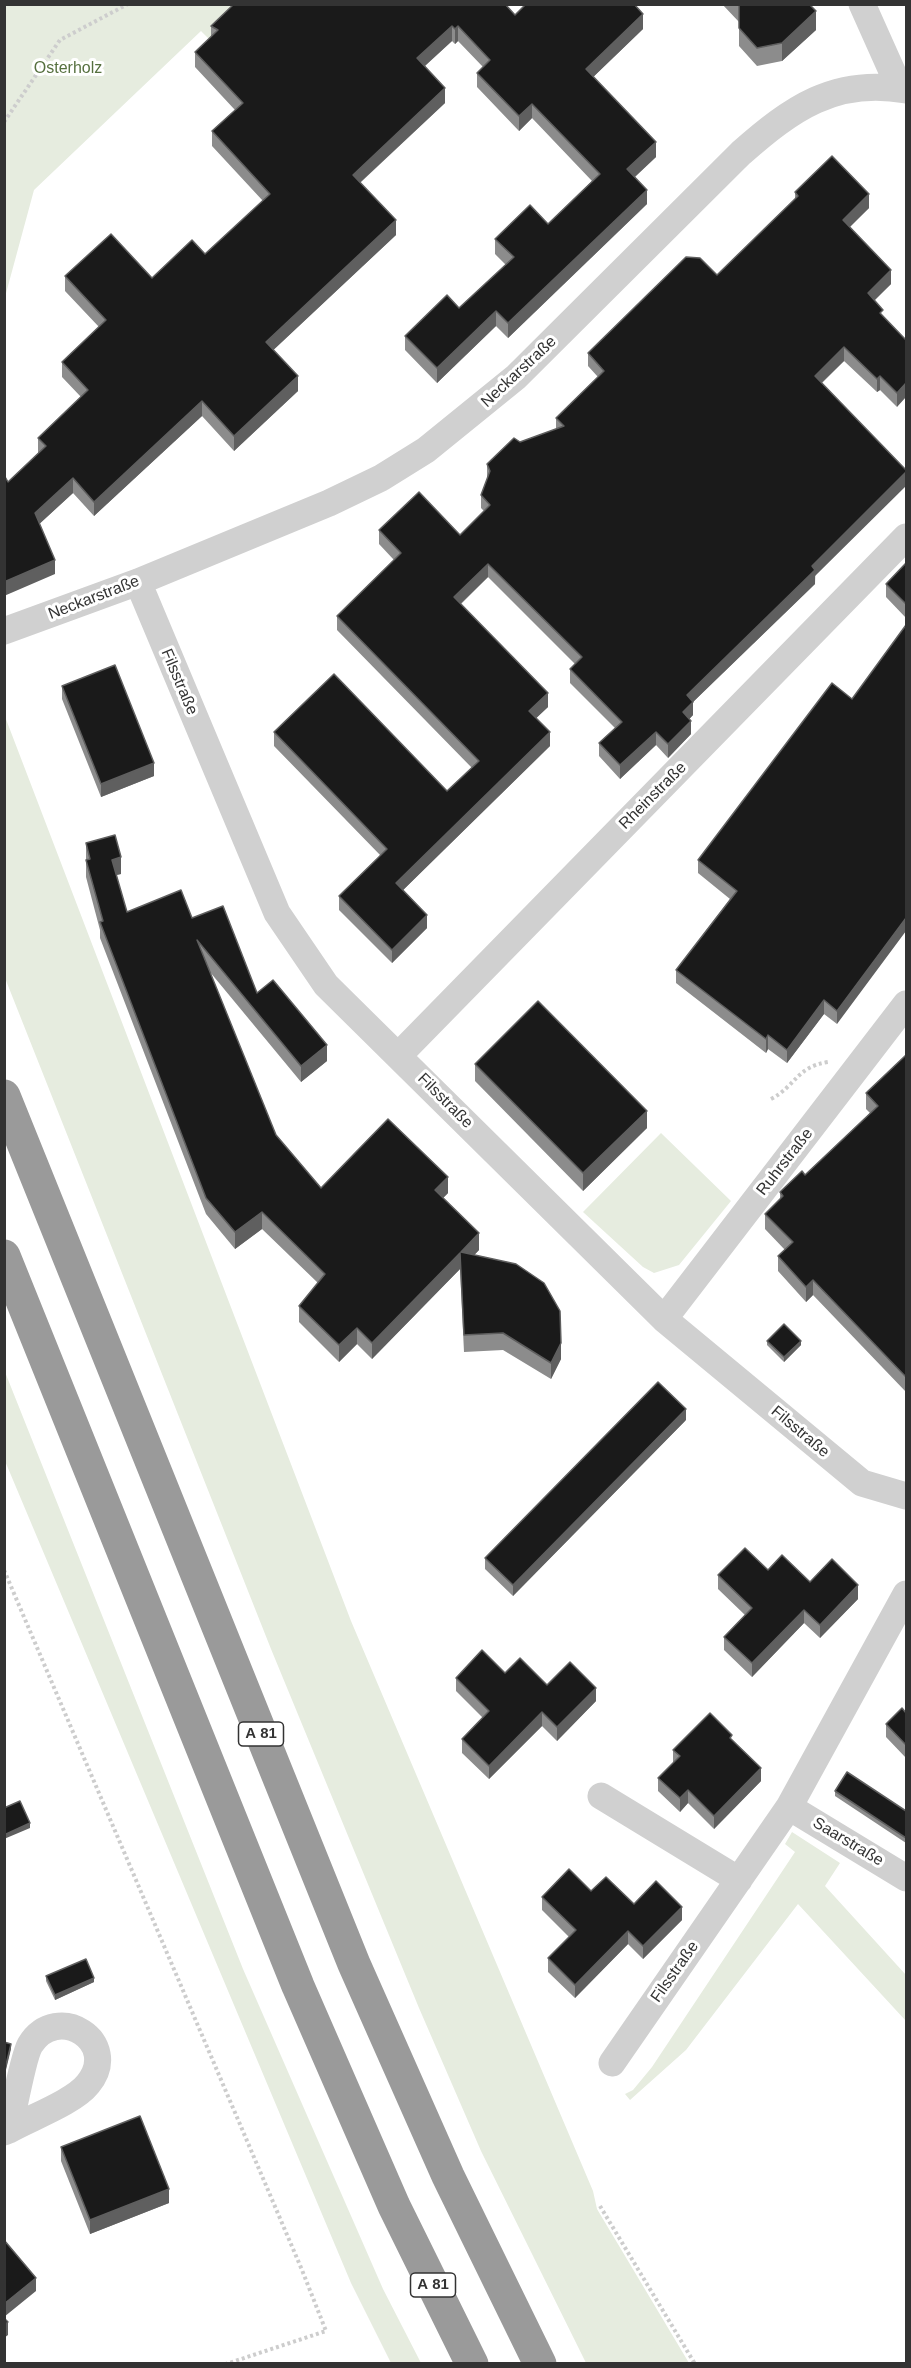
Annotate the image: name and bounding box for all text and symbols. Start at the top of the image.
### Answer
park label: Osterholz [34,59,102,79]
street label: Neckarstraße [477,332,561,412]
street label: Neckarstraße [46,572,142,624]
street label: Filsstraße [156,646,202,718]
street label: Rheinstraße [615,758,691,834]
street label: Filsstraße [413,1069,477,1133]
street label: Ruhrstraße [753,1125,817,1199]
street label: Filsstraße [767,1402,833,1462]
road number: A 81 [238,1722,284,1746]
street label: Saarstraße [809,1813,887,1871]
street label: Filsstraße [647,1938,703,2006]
road number: A 81 [410,2273,456,2297]

